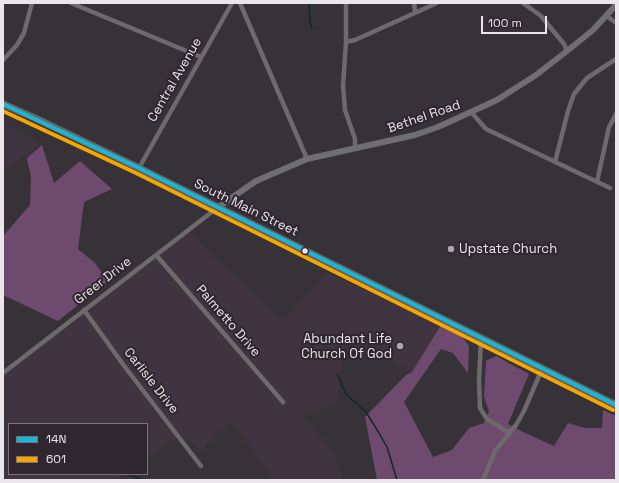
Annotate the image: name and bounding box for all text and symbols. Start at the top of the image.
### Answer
scale bar [483,8,549,34]
text: 100 m [488,15,522,31]
street label: Central Avenue [145,35,205,125]
street label: Bethel Road [385,97,463,137]
street label: South Main Street [191,176,301,240]
place label: Upstate Church [459,241,557,257]
marker: Upstate Church [446,244,456,254]
unlabelled marker [300,246,310,256]
street label: Greer Drive [71,254,135,308]
street label: Palmetto Drive [193,282,263,360]
place label: Abundant Life Church Of God [301,331,392,362]
marker: Abundant Life Church Of God [395,341,405,351]
street label: Carlisle Drive [120,345,182,417]
legend [8,423,148,475]
text: 14N [46,431,66,447]
text: 601 [46,451,66,467]

